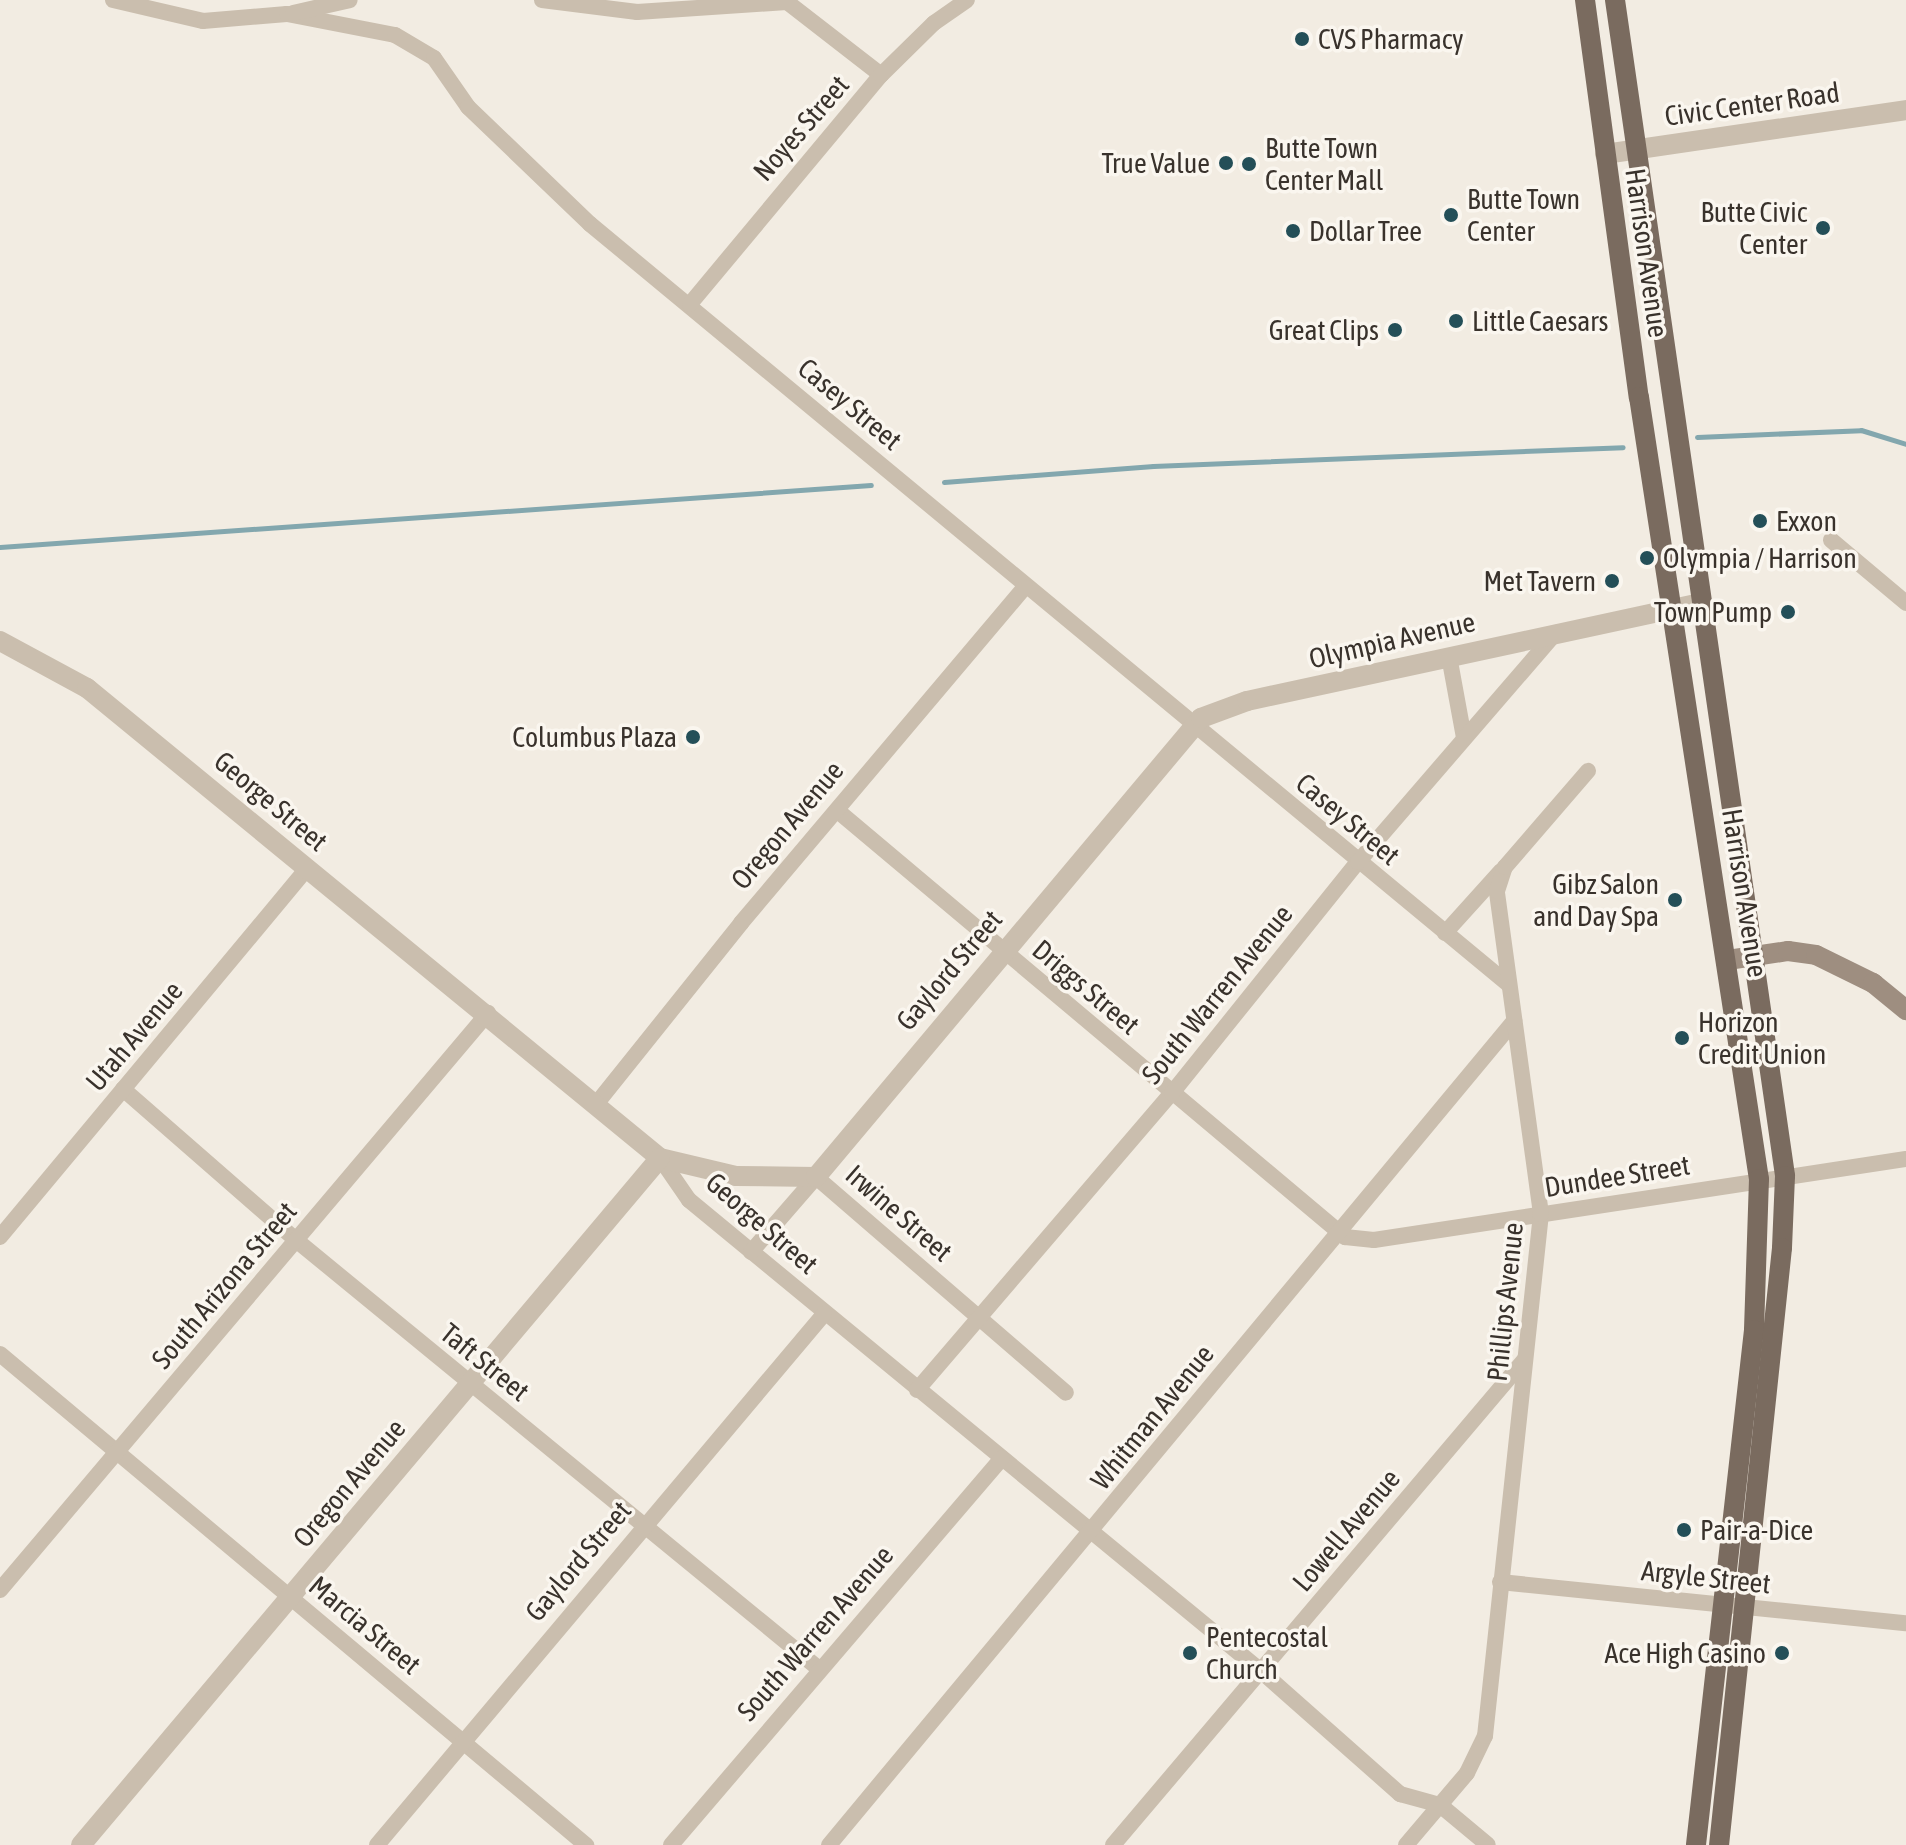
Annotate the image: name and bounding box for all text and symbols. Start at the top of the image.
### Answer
place label: CVS Pharmacy [1318,22,1464,56]
marker: CVS Pharmacy [1293,30,1311,48]
street label: Noyes Street [746,68,856,188]
street label: Civic Center Road [1662,75,1842,133]
place label: Butte Town Center Mall [1265,131,1383,197]
place label: True Value [1102,146,1210,180]
marker: True Value [1217,154,1235,172]
marker: Butte Town Center Mall [1240,155,1258,173]
street label: Harrison Avenue [1619,166,1675,340]
place label: Butte Town Center [1467,182,1580,248]
place label: Butte Civic Center [1700,195,1807,261]
marker: Butte Town Center [1442,206,1460,224]
place label: Dollar Tree [1309,214,1422,248]
marker: Butte Civic Center [1814,219,1832,237]
marker: Dollar Tree [1284,222,1302,240]
place label: Little Caesars [1472,304,1608,338]
marker: Little Caesars [1447,312,1465,330]
place label: Great Clips [1269,313,1379,347]
marker: Great Clips [1386,321,1404,339]
street label: Casey Street [791,351,909,457]
place label: Exxon [1776,504,1837,538]
marker: Exxon [1751,512,1769,530]
place label: Olympia / Harrison [1663,541,1857,575]
marker: Olympia / Harrison [1638,549,1656,567]
place label: Met Tavern [1483,564,1596,598]
marker: Met Tavern [1603,572,1621,590]
place label: Town Pump [1654,595,1772,629]
marker: Town Pump [1779,603,1797,621]
street label: Olympia Avenue [1306,605,1478,675]
place label: Columbus Plaza [512,720,677,754]
marker: Columbus Plaza [684,728,702,746]
street label: George Street [208,744,334,858]
street label: Oregon Avenue [724,754,850,896]
street label: Casey Street [1289,766,1407,872]
street label: Harrison Avenue [1715,806,1775,980]
place label: Gibz Salon and Day Spa [1533,867,1659,933]
marker: Gibz Salon and Day Spa [1666,891,1684,909]
street label: South Warren Avenue [1135,898,1299,1090]
street label: Gaylord Street [889,903,1009,1037]
street label: Driggs Street [1026,933,1146,1041]
street label: Utah Avenue [79,974,189,1098]
place label: Horizon Credit Union [1698,1005,1826,1071]
marker: Horizon Credit Union [1673,1029,1691,1047]
street label: Dundee Street [1542,1148,1692,1204]
street label: Irwine Street [839,1158,959,1268]
street label: George Street [699,1165,825,1281]
street label: South Arizona Street [145,1195,303,1375]
street label: Phillips Avenue [1480,1221,1530,1383]
street label: Taft Street [434,1316,536,1408]
street label: Whitman Avenue [1083,1338,1221,1496]
street label: Oregon Avenue [286,1412,412,1554]
street label: Lowell Avenue [1285,1462,1407,1598]
street label: Gaylord Street [518,1494,638,1628]
place label: Pair-a-Dice [1700,1513,1813,1547]
marker: Pair-a-Dice [1675,1521,1693,1539]
street label: South Warren Avenue [730,1539,900,1727]
street label: Argyle Street [1640,1554,1772,1600]
street label: Marcia Street [302,1569,428,1681]
place label: Pentecostal Church [1206,1620,1328,1686]
place label: Ace High Casino [1605,1636,1766,1670]
marker: Pentecostal Church [1181,1644,1199,1662]
marker: Ace High Casino [1773,1644,1791,1662]

